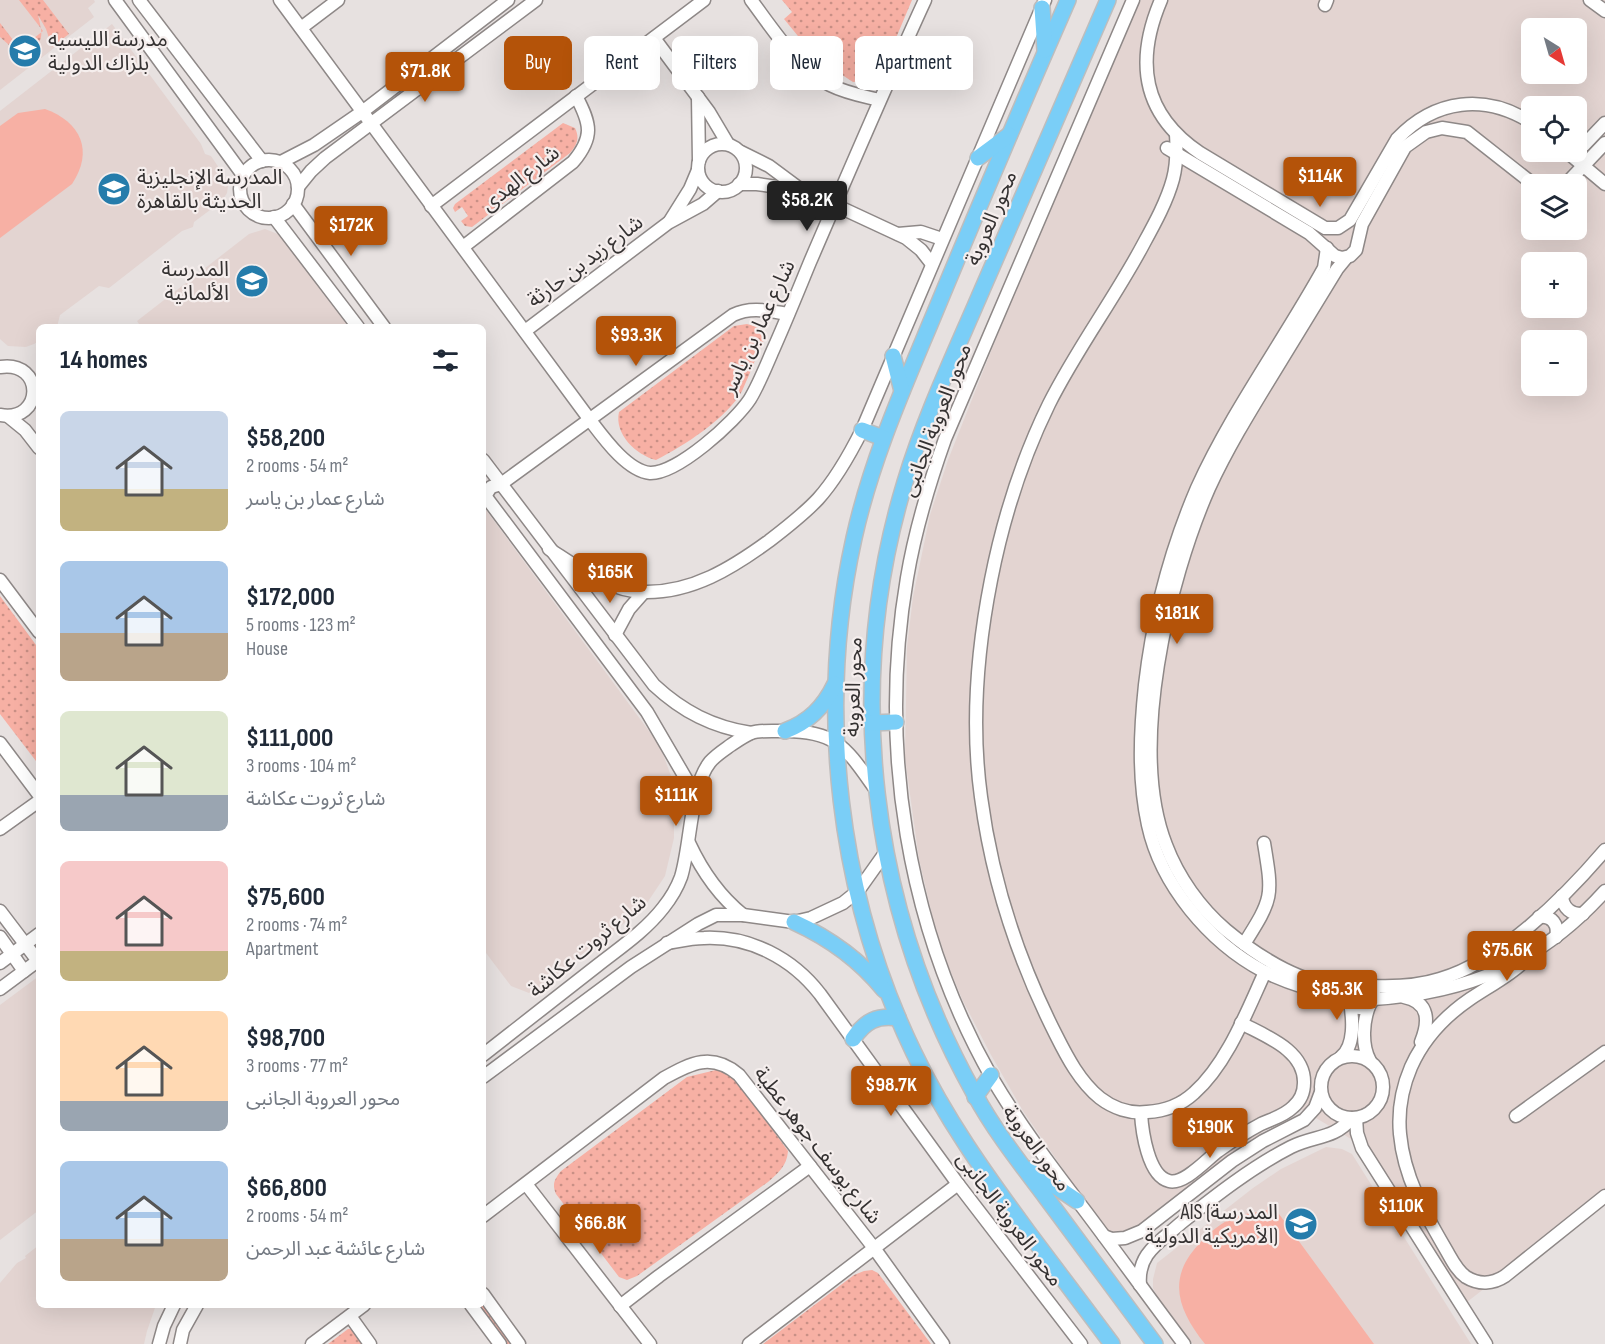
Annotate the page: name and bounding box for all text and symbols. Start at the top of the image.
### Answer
north arrow [1521,18,1587,84]
map controls [1521,18,1587,396]
place label: مدرسة الليسيه بلزاك الدولية [48,27,168,76]
school or university icon: مدرسة الليسيه بلزاك الدولية [7,33,43,69]
chip: Buy [504,36,572,90]
chip: Rent [584,36,660,90]
chip: Filters [672,36,758,90]
chip: New [770,36,843,90]
chip: Apartment [855,36,973,90]
pin: $71.8K [376,52,474,103]
text: $71.8K [399,59,451,83]
button: locate [1521,96,1587,162]
street label: شارع الهدى [476,140,566,218]
pin: $114K [1278,157,1362,208]
text: $114K [1297,164,1343,188]
place label: المدرسة الإنجليزية الحديثة بالقاهرة [137,165,282,214]
street label: محور العروبة [960,167,1023,269]
school or university icon: المدرسة الإنجليزية الحديثة بالقاهرة [96,171,132,207]
button: layers [1521,174,1587,240]
pin: $58.2K [758,181,856,232]
text: $58.2K [781,188,833,212]
pin: $172K [309,206,393,257]
street label: شارع زيد بن حارثة [522,210,649,315]
text: $172K [328,213,374,237]
button: + [1521,252,1587,318]
street label: شارع عمار بن ياسر [716,256,802,400]
place label: المدرسة الألمانية [161,257,229,306]
school or university icon: المدرسة الألمانية [234,263,270,299]
pin: $93.3K [587,316,685,367]
text: $93.3K [610,323,662,347]
button: − [1521,330,1587,396]
street label: محور العروبة الجانبى [896,340,977,500]
icon: filters [429,344,462,377]
text: 14 homes [60,345,148,376]
text: $58,200 [246,423,325,454]
icon: home [108,435,180,507]
text: 2 rooms · 54 m² [246,454,348,478]
text: شارع عمار بن ياسر [246,487,385,511]
pin: $165K [568,553,652,604]
text: $165K [587,560,633,584]
text: $172,000 [246,582,335,613]
icon: home [108,585,180,657]
pin: $181K [1135,594,1219,645]
text: $181K [1154,601,1200,625]
text: 5 rooms · 123 m² [246,613,356,637]
street label: محور العروبة [839,636,868,738]
text: House [246,637,288,661]
text: $111,000 [246,723,333,754]
icon: home [108,735,180,807]
text: 3 rooms · 104 m² [246,754,356,778]
pin: $111K [634,776,718,827]
text: $111K [654,783,698,807]
text: شارع ثروت عكاشة [246,787,385,811]
text: $75,600 [246,882,325,913]
icon: home [108,885,180,957]
street label: شارع ثروت عكاشة [523,890,653,1005]
text: 2 rooms · 74 m² [246,913,347,937]
pin: $75.6K [1458,931,1556,982]
text: Apartment [246,937,319,961]
text: $75.6K [1481,938,1533,962]
pin: $85.3K [1288,970,1386,1021]
text: $85.3K [1311,977,1363,1001]
text: $98,700 [246,1023,325,1054]
icon: home [108,1035,180,1107]
text: 3 rooms · 77 m² [246,1054,348,1078]
street label: شارع يوسف جوهر عطية [747,1062,887,1230]
pin: $98.7K [842,1066,940,1117]
text: $98.7K [865,1073,917,1097]
text: محور العروبة الجانبى [246,1087,400,1111]
street label: محور العروبة [997,1100,1076,1196]
pin: $190K [1168,1108,1252,1159]
text: $190K [1187,1115,1233,1139]
street label: محور العروبة الجانبى [951,1147,1068,1291]
text: $66,800 [246,1173,327,1204]
icon: home [108,1185,180,1257]
pin: $110K [1359,1187,1443,1238]
text: $110K [1378,1194,1424,1218]
place label: AIS (المدرسة الأمريكية الدولية) [1145,1200,1278,1249]
text: 2 rooms · 54 m² [246,1204,348,1228]
pin: $66.8K [551,1204,649,1255]
school or university icon: AIS (المدرسة الأمريكية الدولية) [1283,1206,1319,1242]
text: $66.8K [574,1211,626,1235]
text: شارع عائشة عبد الرحمن [246,1237,425,1261]

